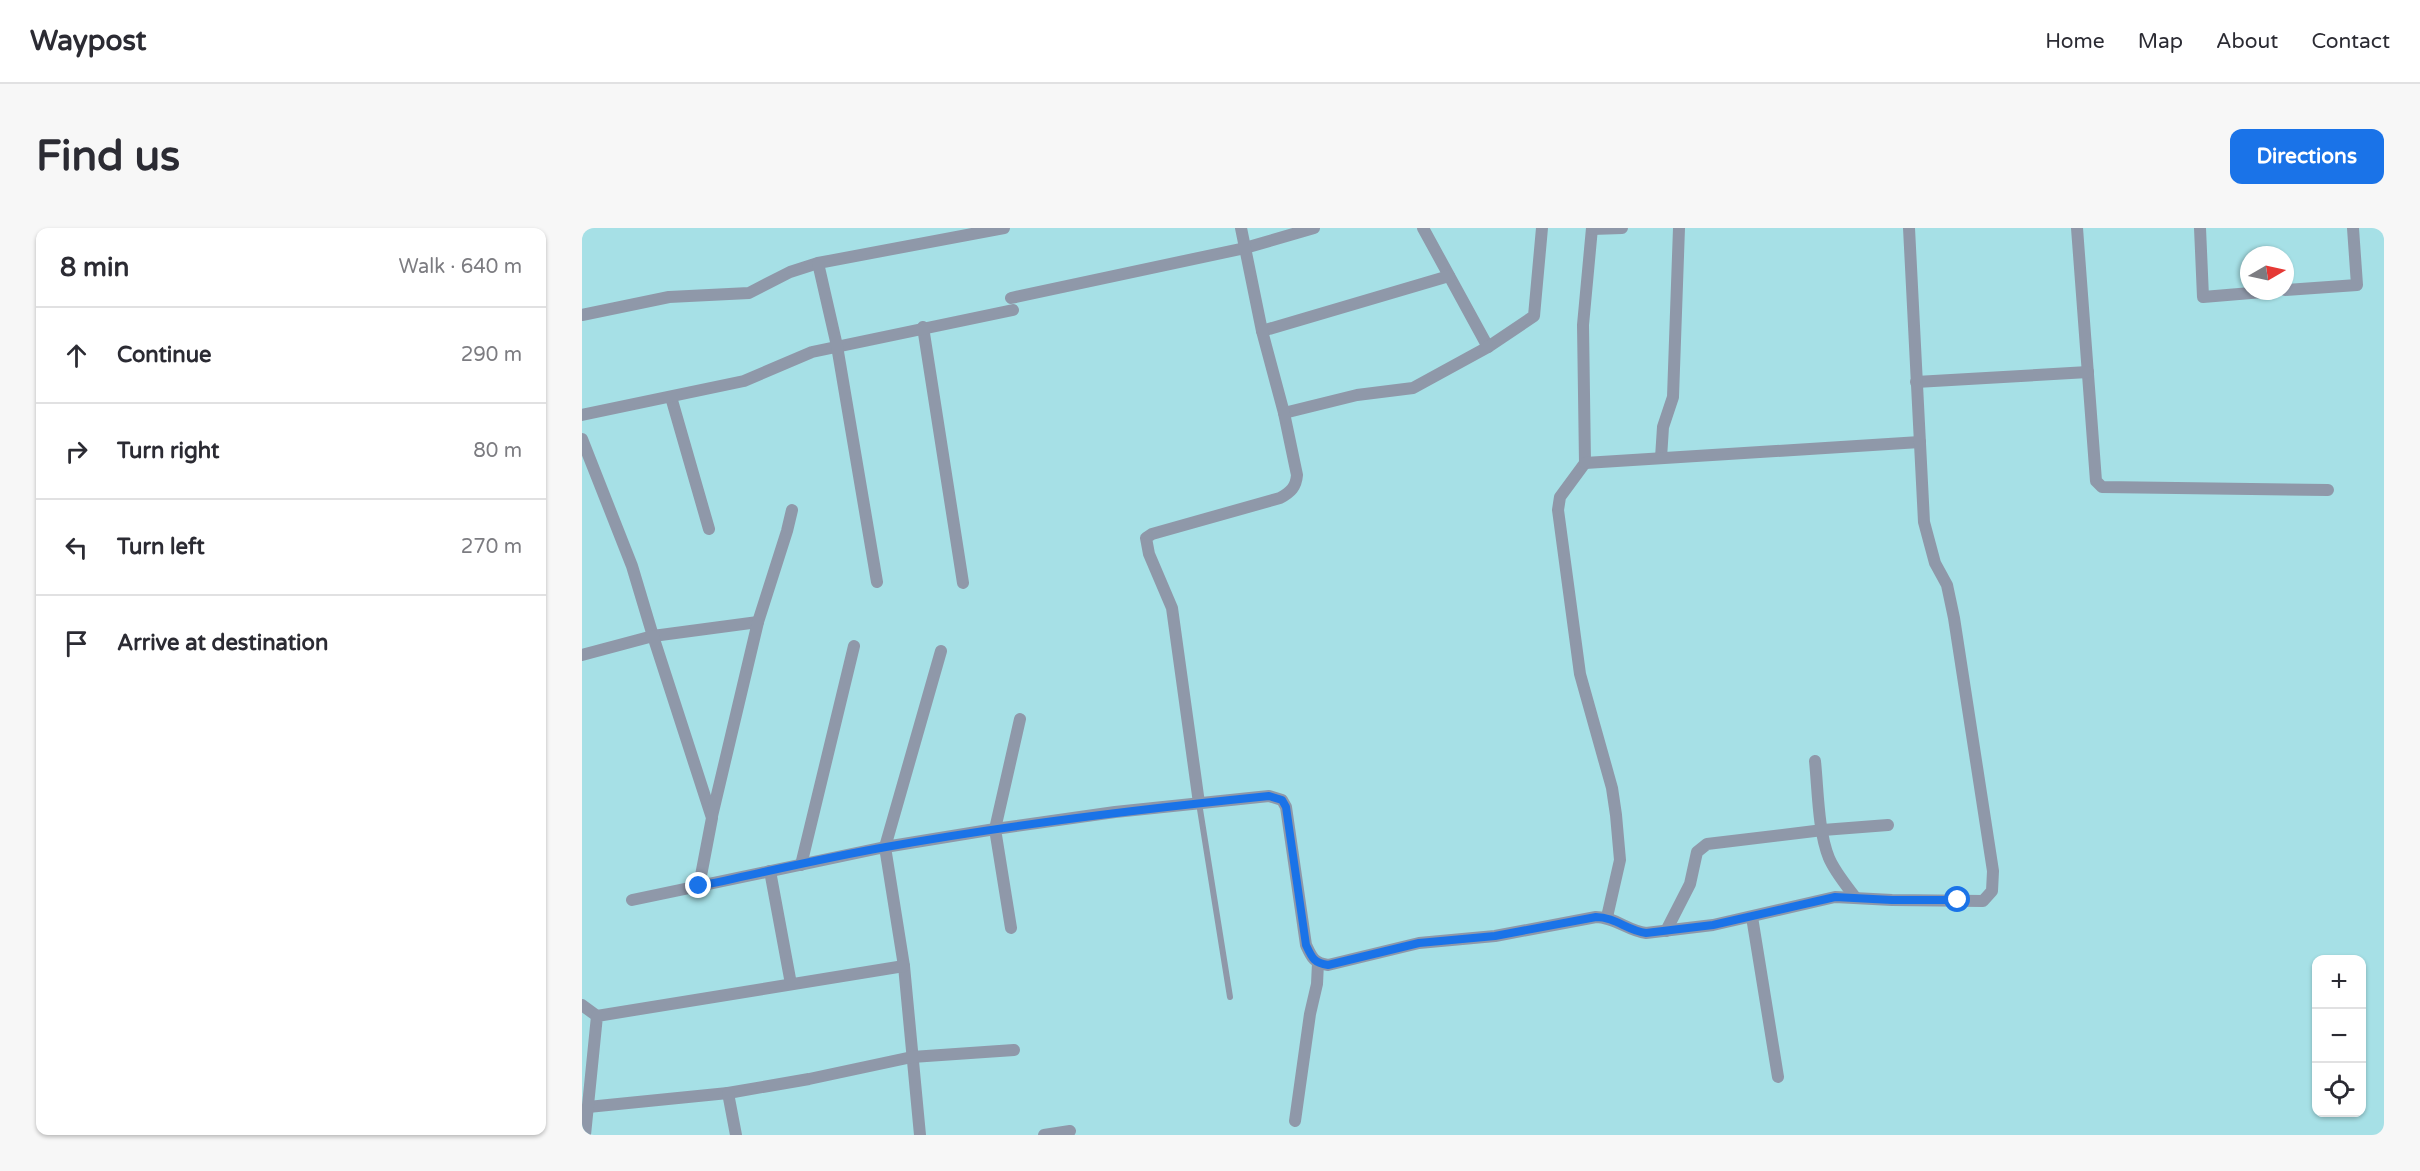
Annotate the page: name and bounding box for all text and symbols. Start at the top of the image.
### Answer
text: Waypost [30,24,146,58]
text: Home [2045,29,2105,54]
text: Map [2138,29,2183,54]
text: About [2216,29,2278,54]
text: Contact [2311,29,2390,54]
button: Directions [2230,129,2384,184]
text: Find us [36,131,180,182]
north arrow [2240,246,2294,300]
text: 8 min [60,252,129,283]
text: Walk · 640 m [399,255,522,279]
icon: ahead [60,339,93,372]
text: Continue [117,342,212,368]
text: 290 m [461,343,522,367]
icon: right [60,435,93,468]
text: Turn right [117,438,219,464]
text: 80 m [473,439,522,463]
icon: left [60,531,93,564]
text: Turn left [117,534,205,560]
text: 270 m [461,535,522,559]
icon: arrive [60,627,93,660]
text: Arrive at destination [117,630,328,656]
route end [685,872,711,898]
route start [1944,886,1970,912]
map controls [2312,955,2366,1117]
button: + [2312,955,2366,1009]
button: − [2312,1009,2366,1063]
button: locate [2312,1063,2366,1117]

